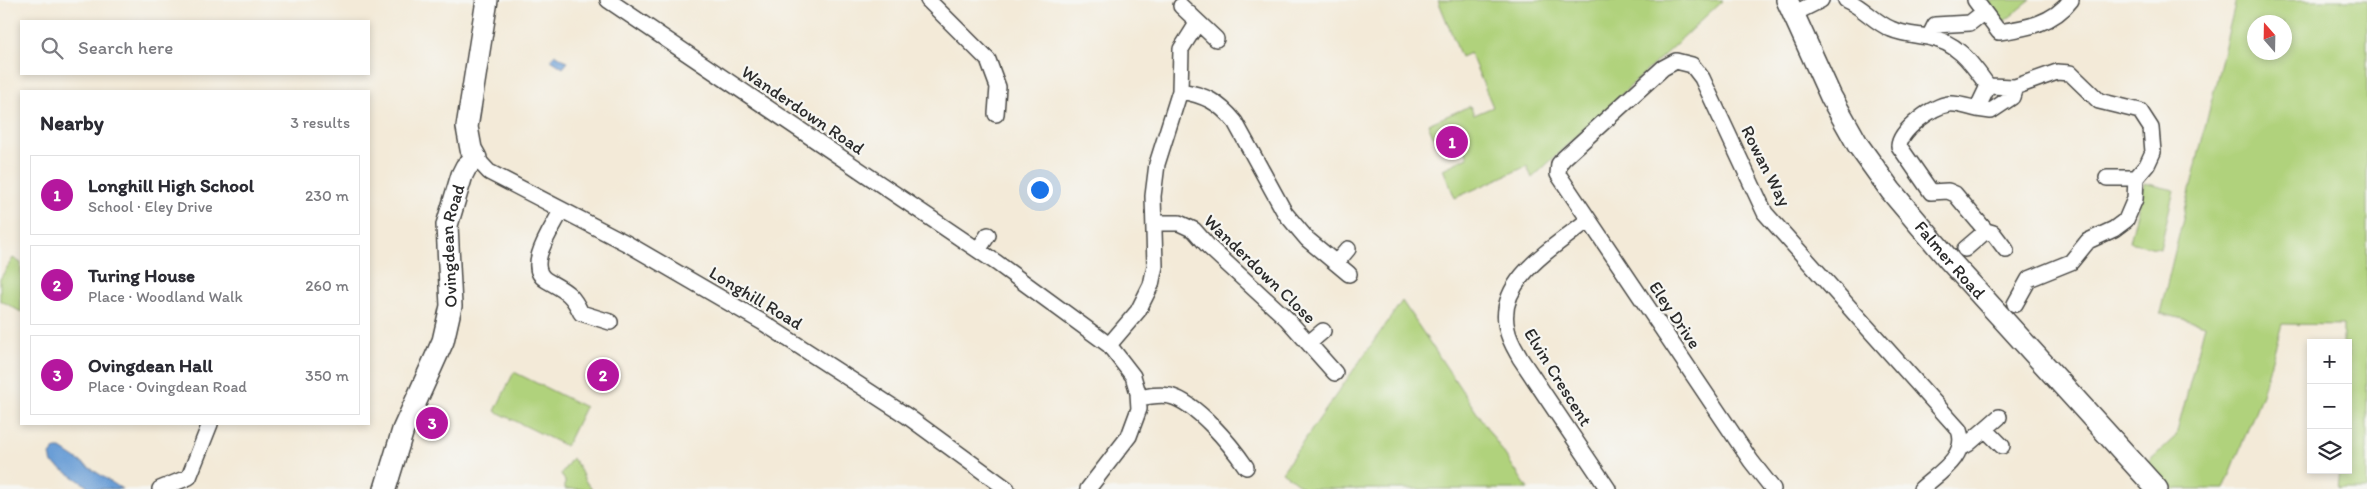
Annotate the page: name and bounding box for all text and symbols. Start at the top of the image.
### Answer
north arrow [2247,15,2292,60]
search box [20,20,370,75]
icon: search [38,34,66,62]
text: Search here [78,36,173,59]
street label: Wanderdown Road [737,61,869,159]
text: Nearby [40,110,104,135]
text: 3 results [290,113,350,132]
street label: Rowan Way [1736,122,1796,211]
pin: 1 [1436,123,1468,161]
text: Longhill High School [88,174,254,197]
your location [1027,177,1053,203]
street label: Ovingdean Road [436,181,470,308]
text: 1 [53,186,61,205]
text: 230 m [305,186,349,205]
text: School · Eley Drive [88,197,213,216]
street label: Wanderdown Close [1199,210,1321,328]
street label: Falmer Road [1910,216,1990,304]
street label: Longhill Road [705,261,807,335]
text: Turing House [88,264,195,287]
text: 2 [53,276,61,295]
text: 260 m [305,276,349,295]
street label: Eley Drive [1644,277,1706,353]
text: Place · Woodland Walk [88,287,243,306]
street label: Elvin Crescent [1519,324,1597,430]
map controls [2307,339,2352,474]
button: + [2307,339,2352,384]
text: Ovingdean Hall [88,354,213,377]
pin: 2 [587,356,619,394]
text: 3 [53,366,61,385]
text: 350 m [305,366,349,385]
text: Place · Ovingdean Road [88,377,247,396]
button: − [2307,384,2352,429]
pin: 3 [416,404,448,442]
button: layers [2307,429,2352,474]

